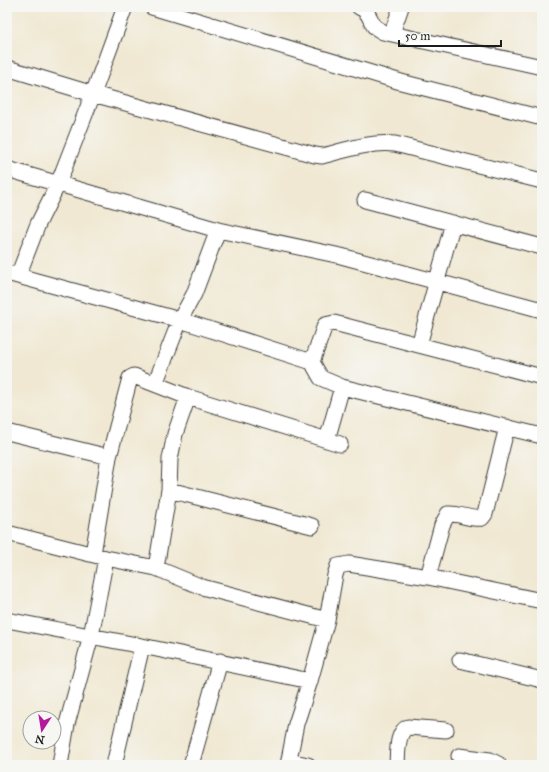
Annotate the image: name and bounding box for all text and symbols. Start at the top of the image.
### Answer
scale bar [399,22,501,48]
text: 50 m [405,29,430,43]
north arrow [22,710,62,750]
text: N [33,732,46,747]

